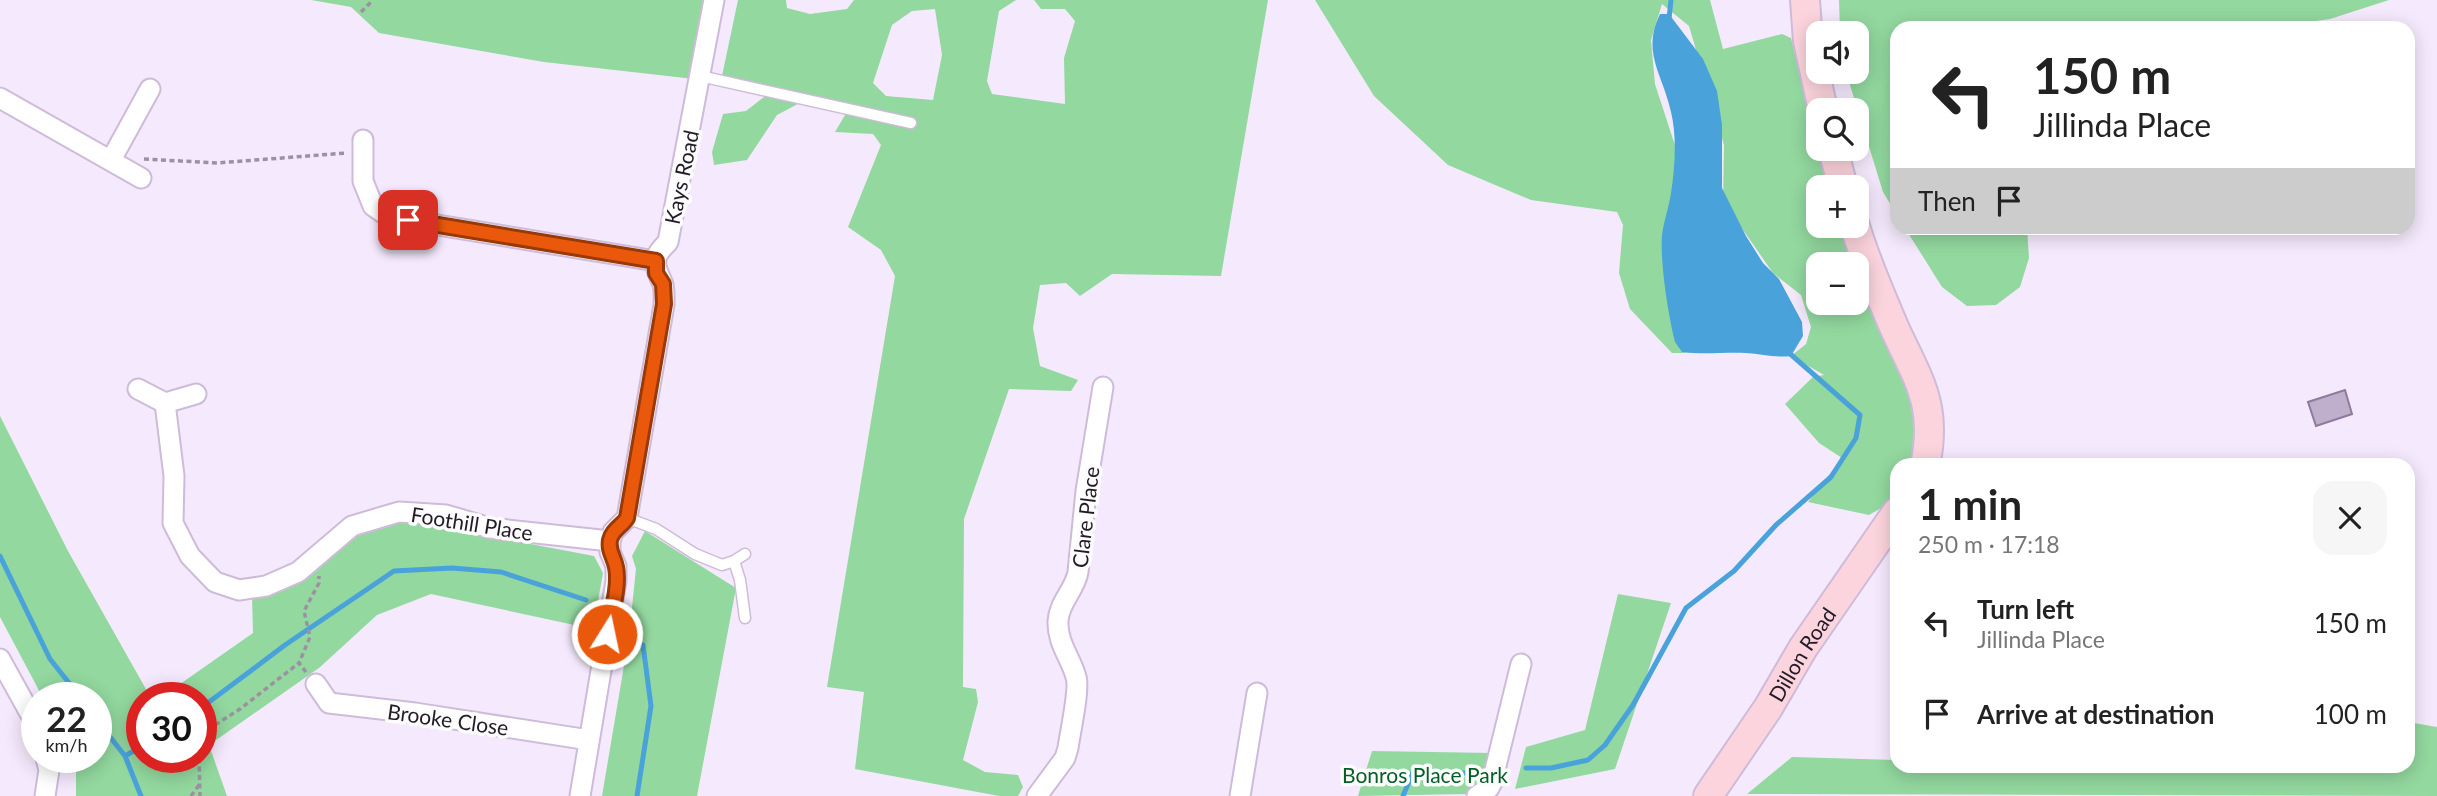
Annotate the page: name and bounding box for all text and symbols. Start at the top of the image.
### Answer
map controls [1806,21,1869,315]
button: sound [1806,21,1869,84]
text: 150 m [2033,46,2171,104]
icon: left [1918,49,2009,140]
button: search [1806,98,1869,161]
text: Jillinda Place [2033,105,2211,144]
street label: Kays Road [659,128,703,226]
button: + [1806,175,1869,238]
icon: arrive [1990,182,2028,220]
text: Then [1918,185,1976,217]
pin [378,190,438,250]
icon: arrive [389,201,427,239]
button: − [1806,252,1869,315]
street label: Clare Place [1066,465,1104,569]
text: 1 min [1918,479,2022,529]
button: close [2313,481,2387,555]
street label: Foothill Place [409,501,535,545]
text: 250 m · 17:18 [1918,530,2060,558]
text: Turn left [1977,593,2074,625]
position arrow [570,597,644,671]
street label: Dillon Road [1762,602,1840,705]
icon: left [1918,604,1956,642]
text: 150 m [2314,607,2387,639]
text: Jillinda Place [1977,625,2105,653]
speed limit sign: 30 [126,682,217,773]
icon: arrive [1918,695,1956,733]
text: 22 [46,697,87,739]
street label: Brooke Close [386,698,510,740]
text: Arrive at destination [1977,698,2214,730]
text: 100 m [2314,698,2387,730]
text: km/h [45,734,88,756]
park label: Bonros Place Park [1342,762,1508,787]

